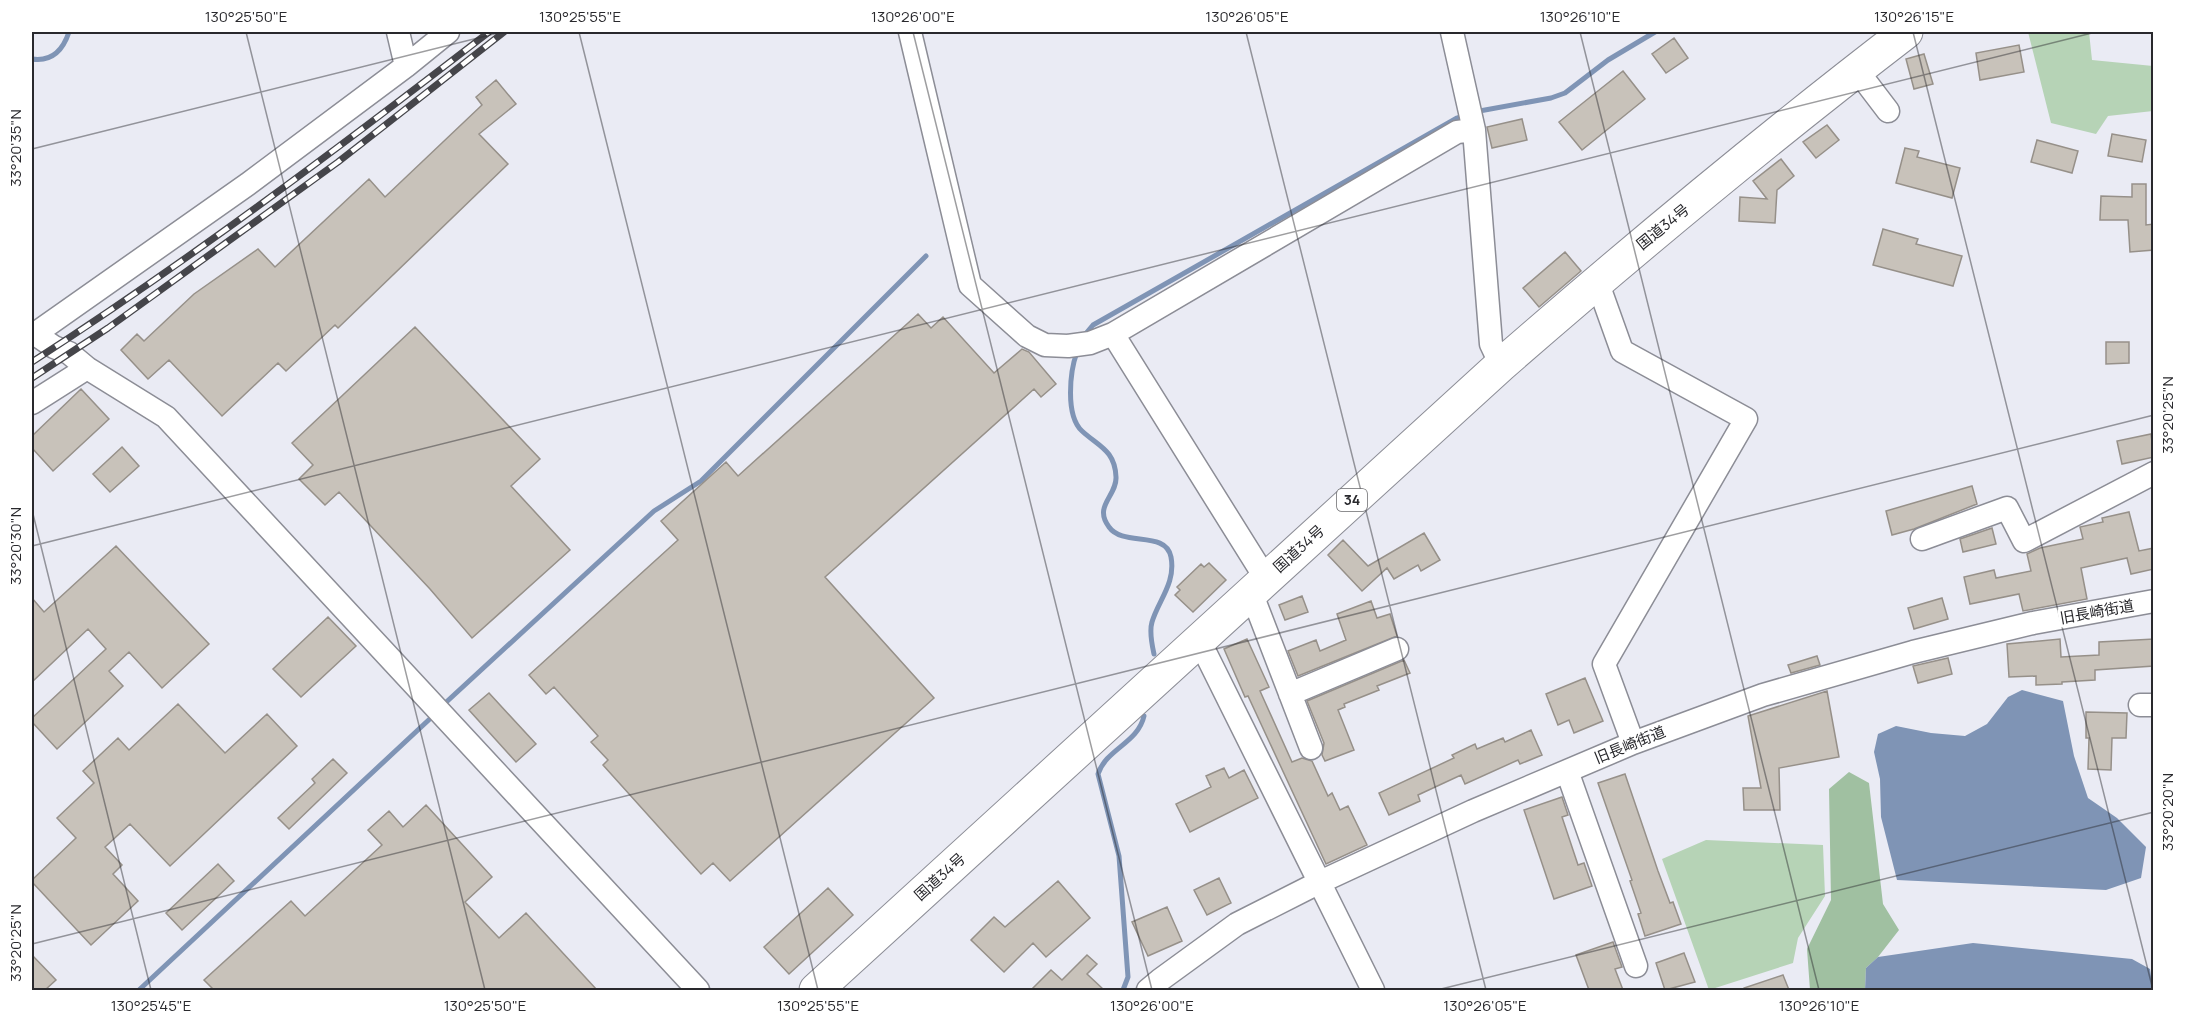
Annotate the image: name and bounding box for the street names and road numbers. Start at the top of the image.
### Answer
street label: 国道34号 [1632,199,1693,254]
road number: 34 [1337,489,1367,511]
street label: 国道34号 [1269,520,1329,577]
street label: 旧長崎街道 [2058,595,2136,628]
street label: 旧長崎街道 [1591,721,1669,768]
street label: 国道34号 [910,848,970,905]

